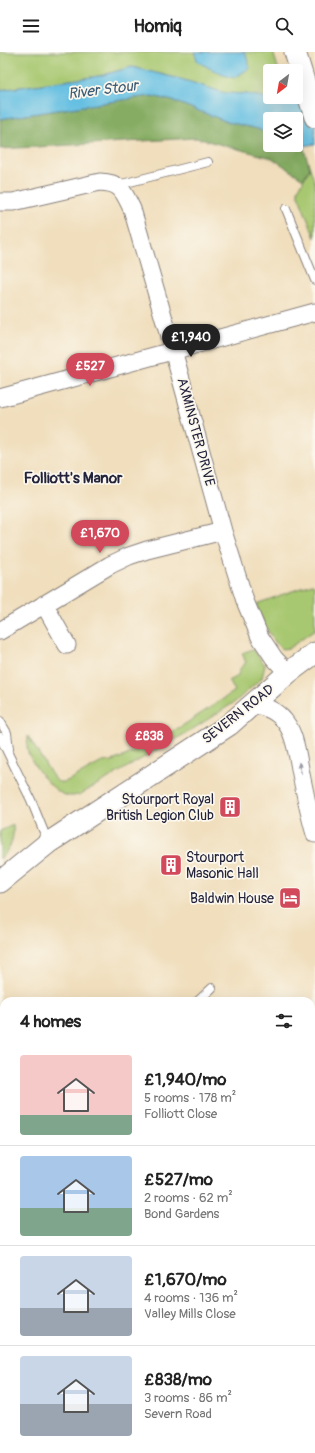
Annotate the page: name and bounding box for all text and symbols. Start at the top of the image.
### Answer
icon: menu [20,15,42,37]
text: Homiq [133,15,182,38]
icon: search [273,15,295,37]
north arrow [263,64,303,104]
map controls [263,64,303,152]
water label: River Stour [67,76,141,104]
button: layers [263,112,303,152]
pin: £1,940 [158,324,224,358]
text: £1,940 [171,329,211,345]
pin: £527 [66,353,114,387]
text: £527 [75,358,105,374]
street label: AXMINSTER DRIVE [173,376,219,488]
district label: Folliott's Manor [24,469,123,488]
pin: £1,670 [67,520,133,554]
text: £1,670 [80,525,120,541]
street label: SEVERN ROAD [199,681,278,747]
pin: £838 [125,723,173,757]
text: £838 [135,728,163,744]
one-way arrow [296,762,302,775]
place label: Stourport Royal British Legion Club [106,791,214,824]
building icon: Stourport Royal British Legion Club [217,794,243,820]
place label: Stourport Masonic Hall [186,849,259,882]
building icon: Stourport Masonic Hall [158,852,184,878]
hotel icon: Baldwin House [277,885,303,911]
place label: Baldwin House [190,890,274,907]
icon: filters [273,1010,295,1032]
text: 4 homes [20,1011,81,1032]
text: £1,940/mo [144,1069,226,1090]
icon: home [52,1071,100,1119]
text: 5 rooms · 178 m² [144,1090,236,1106]
text: Folliott Close [144,1106,217,1122]
text: £527/mo [144,1169,213,1190]
icon: home [52,1172,100,1220]
text: 2 rooms · 62 m² [144,1190,233,1206]
text: Bond Gardens [144,1206,219,1222]
text: £1,670/mo [144,1269,227,1290]
icon: home [52,1272,100,1320]
text: 4 rooms · 136 m² [144,1290,238,1306]
text: Valley Mills Close [144,1306,236,1322]
text: £838/mo [144,1369,212,1390]
icon: home [52,1372,100,1420]
text: 3 rooms · 86 m² [144,1390,232,1406]
text: Severn Road [144,1406,212,1422]

